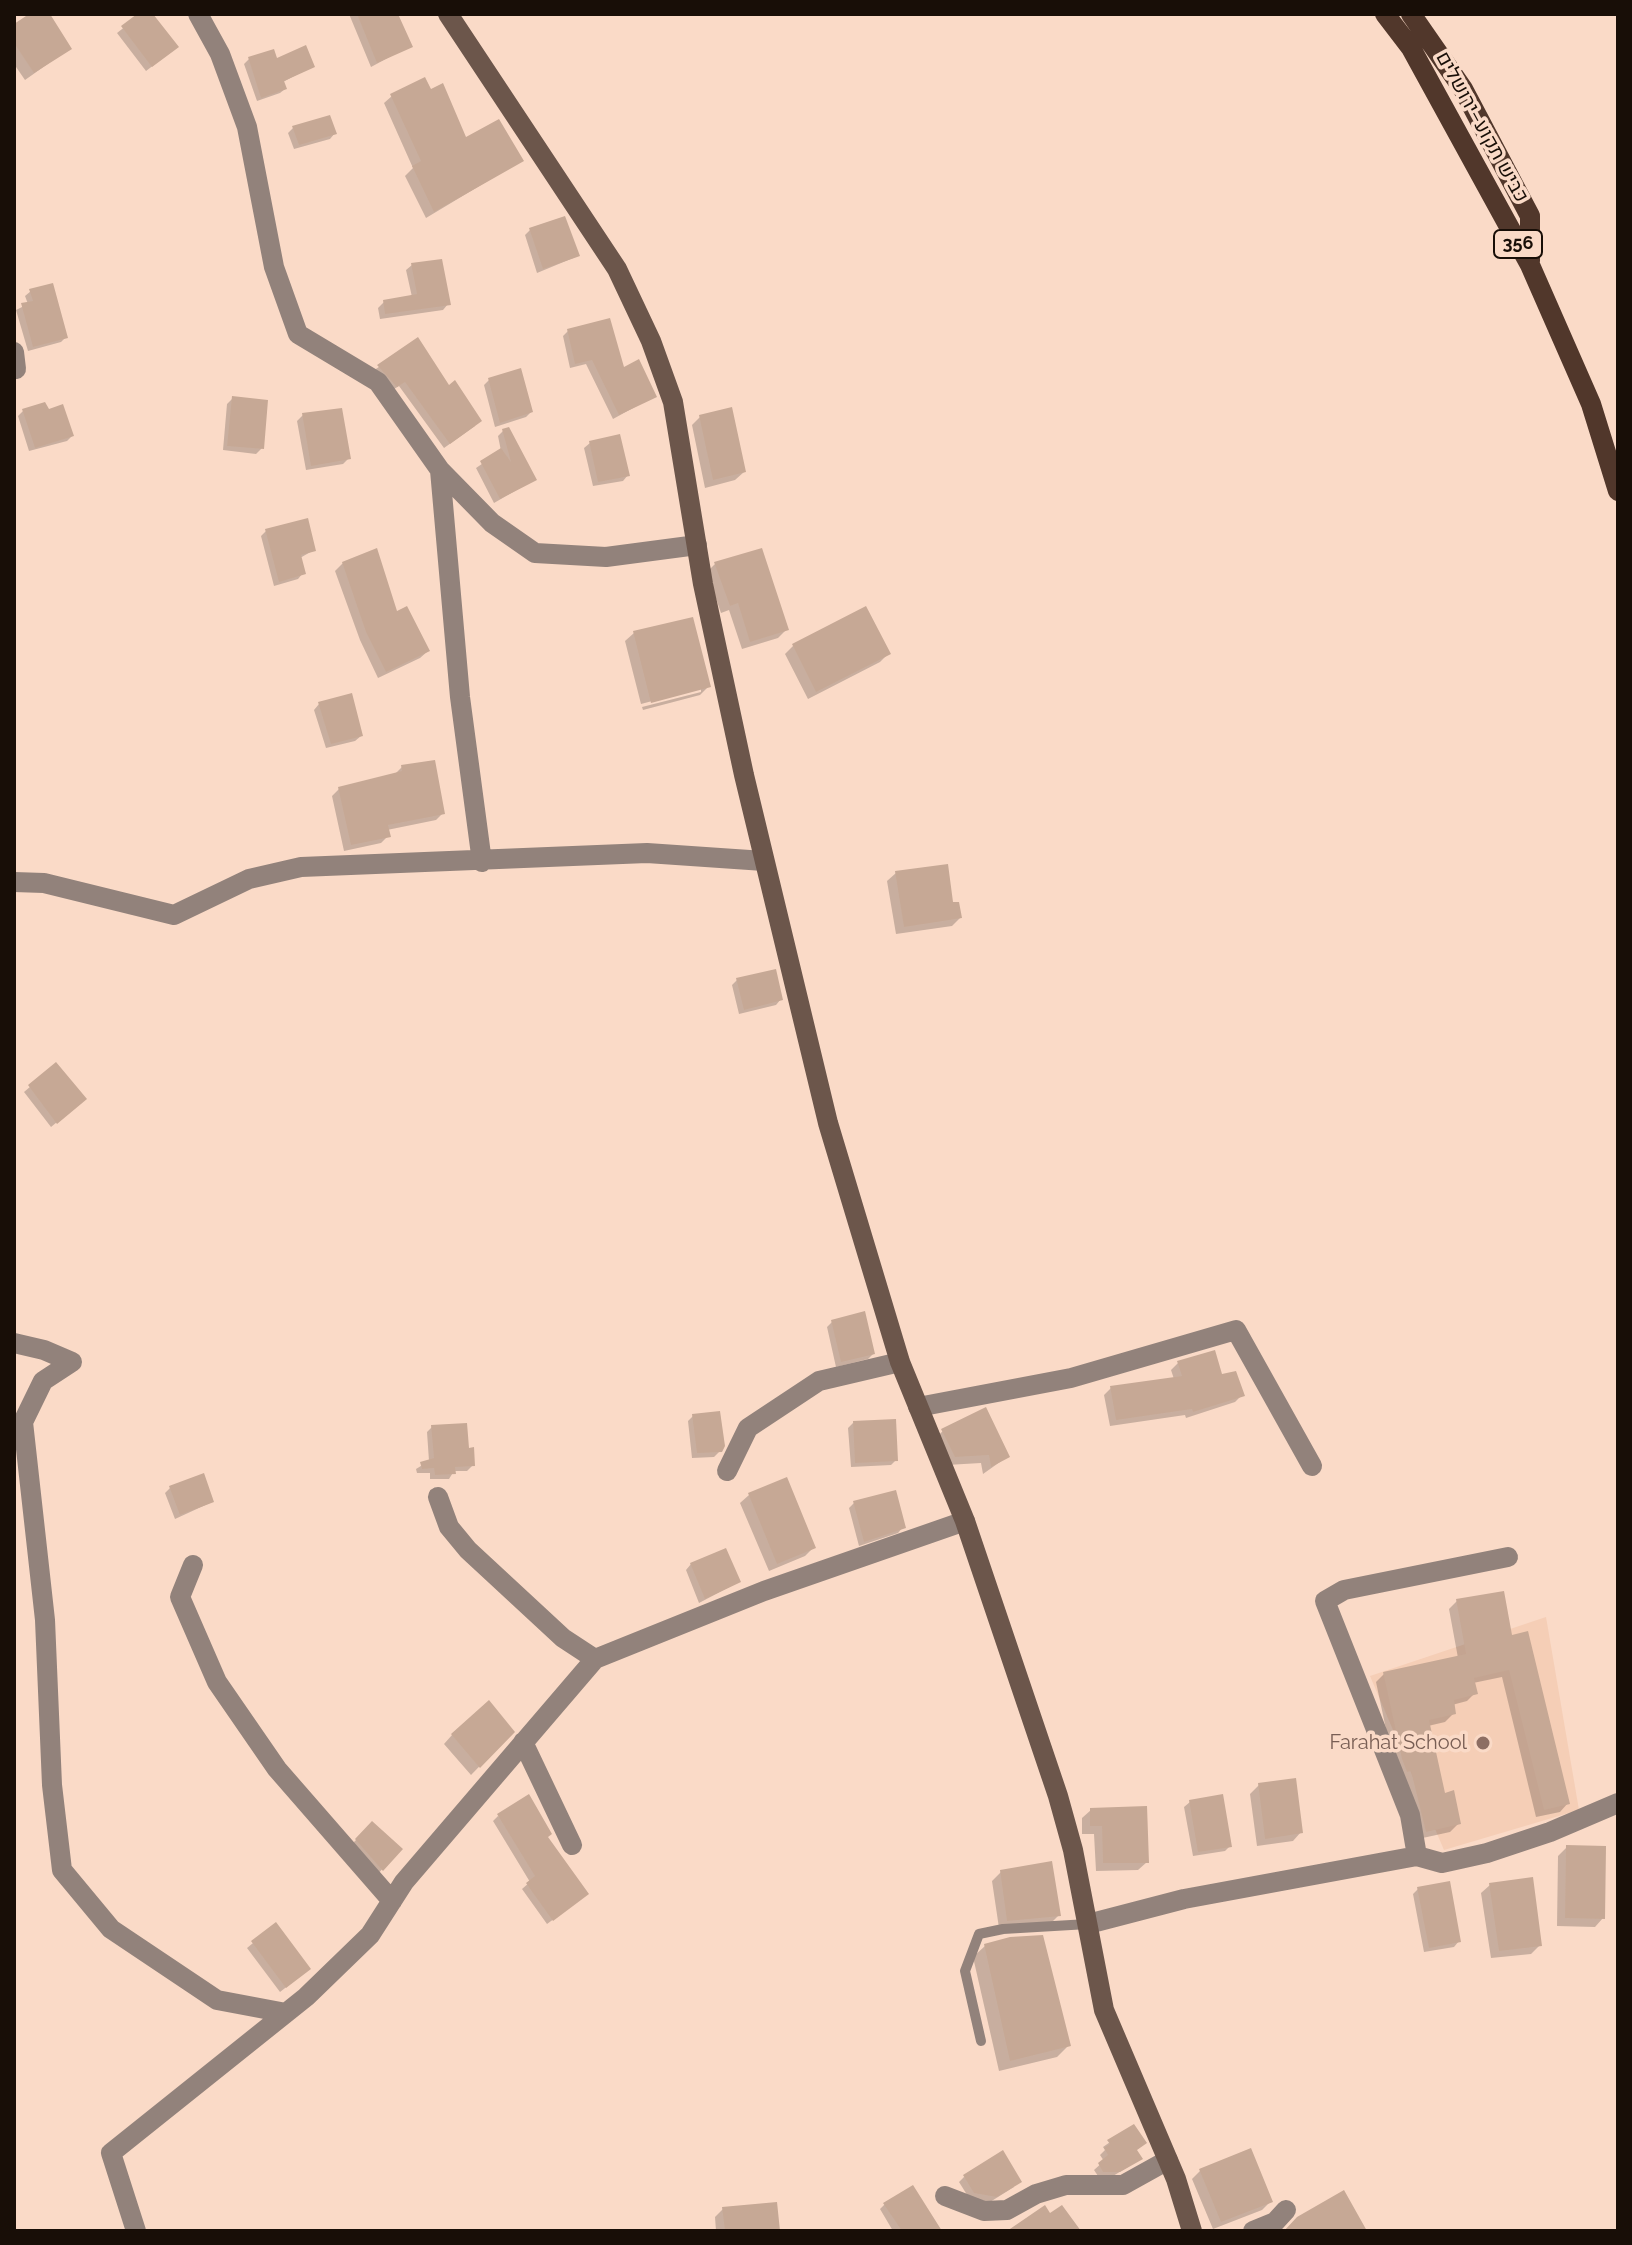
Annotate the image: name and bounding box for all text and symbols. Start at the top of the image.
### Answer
street label: כביש תקוע–ירושלים [1431,47,1533,207]
road number: 356 [1494,230,1542,258]
place label: Farahat School [1329,1731,1467,1755]
marker: Farahat School [1474,1734,1492,1752]

